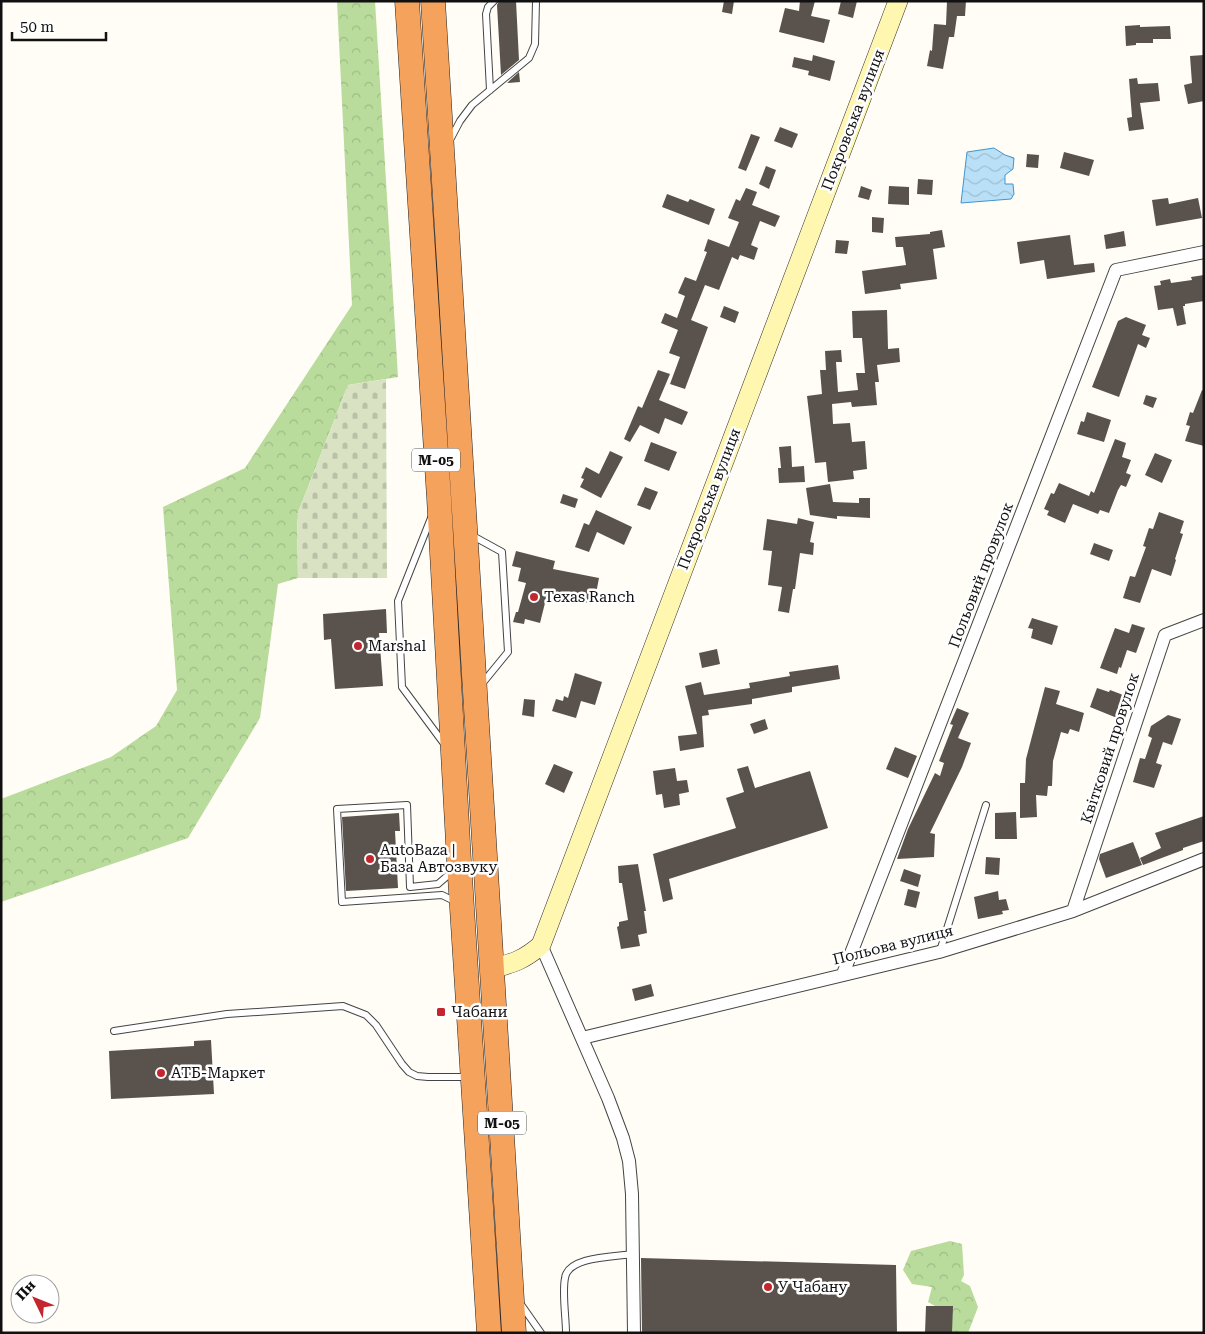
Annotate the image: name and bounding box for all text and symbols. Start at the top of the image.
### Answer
scale bar [12,10,106,42]
text: 50 m [20,18,55,36]
street label: Покровська вулиця [818,47,888,193]
street label: Покровська вулиця [674,426,744,572]
road number: М-05 [412,448,460,472]
street label: Польовий провулок [945,499,1017,650]
place label: Texas Ranch [544,588,635,606]
marker: Texas Ranch [528,591,540,603]
place label: Marshal [368,637,426,655]
marker: Marshal [352,640,364,652]
street label: Квітковий провулок [1077,670,1143,826]
place label: AutoBaza | База Автозвуку [380,841,497,876]
marker: AutoBaza | База Автозвуку [364,853,376,865]
street label: Польова вулиця [831,921,955,969]
place label: Чабани [451,1003,508,1021]
marker: Чабани [435,1006,447,1018]
place label: АТБ-Маркет [171,1064,265,1082]
marker: АТБ-Маркет [155,1067,167,1079]
road number: М-05 [478,1112,526,1134]
north arrow [10,1274,60,1324]
text: Пн [13,1277,39,1303]
place label: У Чабану [778,1278,848,1296]
marker: У Чабану [762,1281,774,1293]

